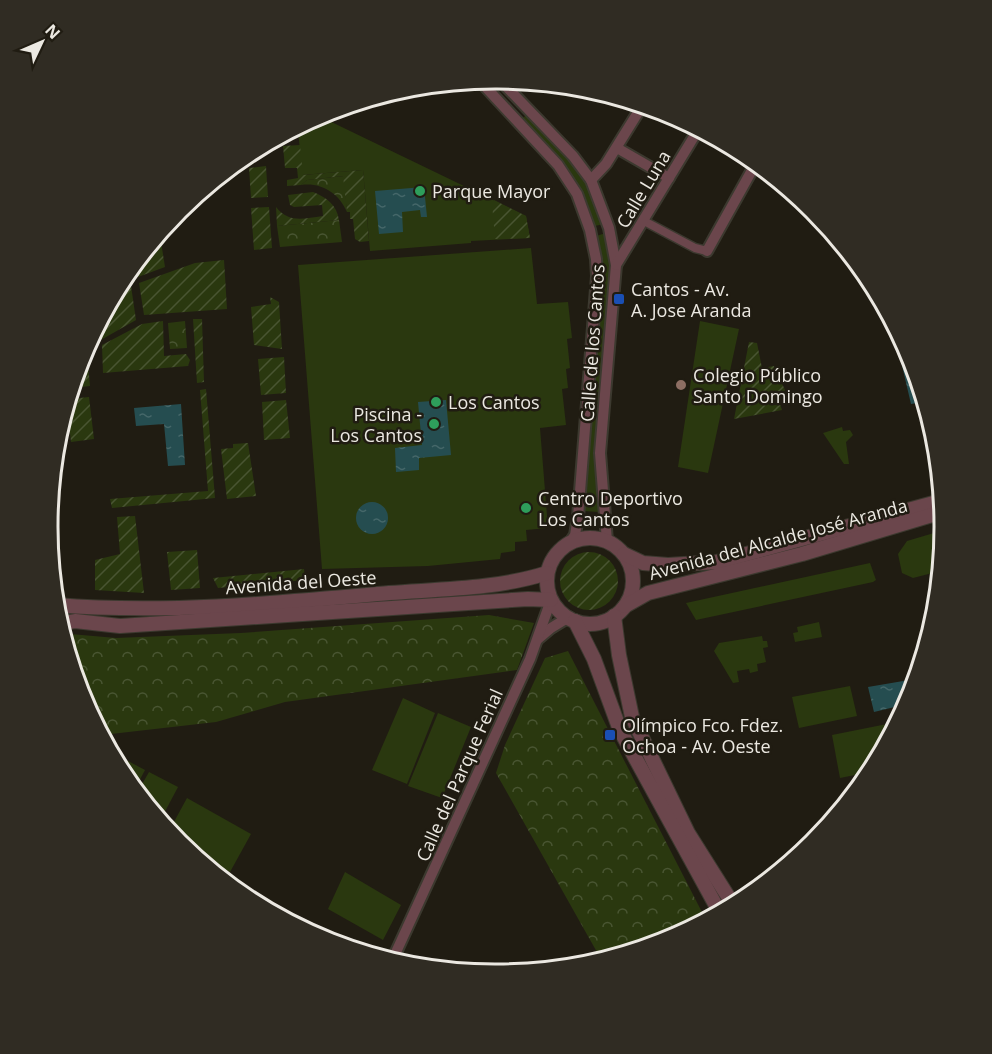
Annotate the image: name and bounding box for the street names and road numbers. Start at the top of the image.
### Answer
street label: Calle Luna [610,146,676,232]
street label: Calle de los Cantos [575,263,609,423]
street label: Avenida del Alcalde José Aranda [646,493,910,585]
street label: Avenida del Oeste [225,565,377,599]
street label: Calle del Parque Ferial [410,685,508,865]

